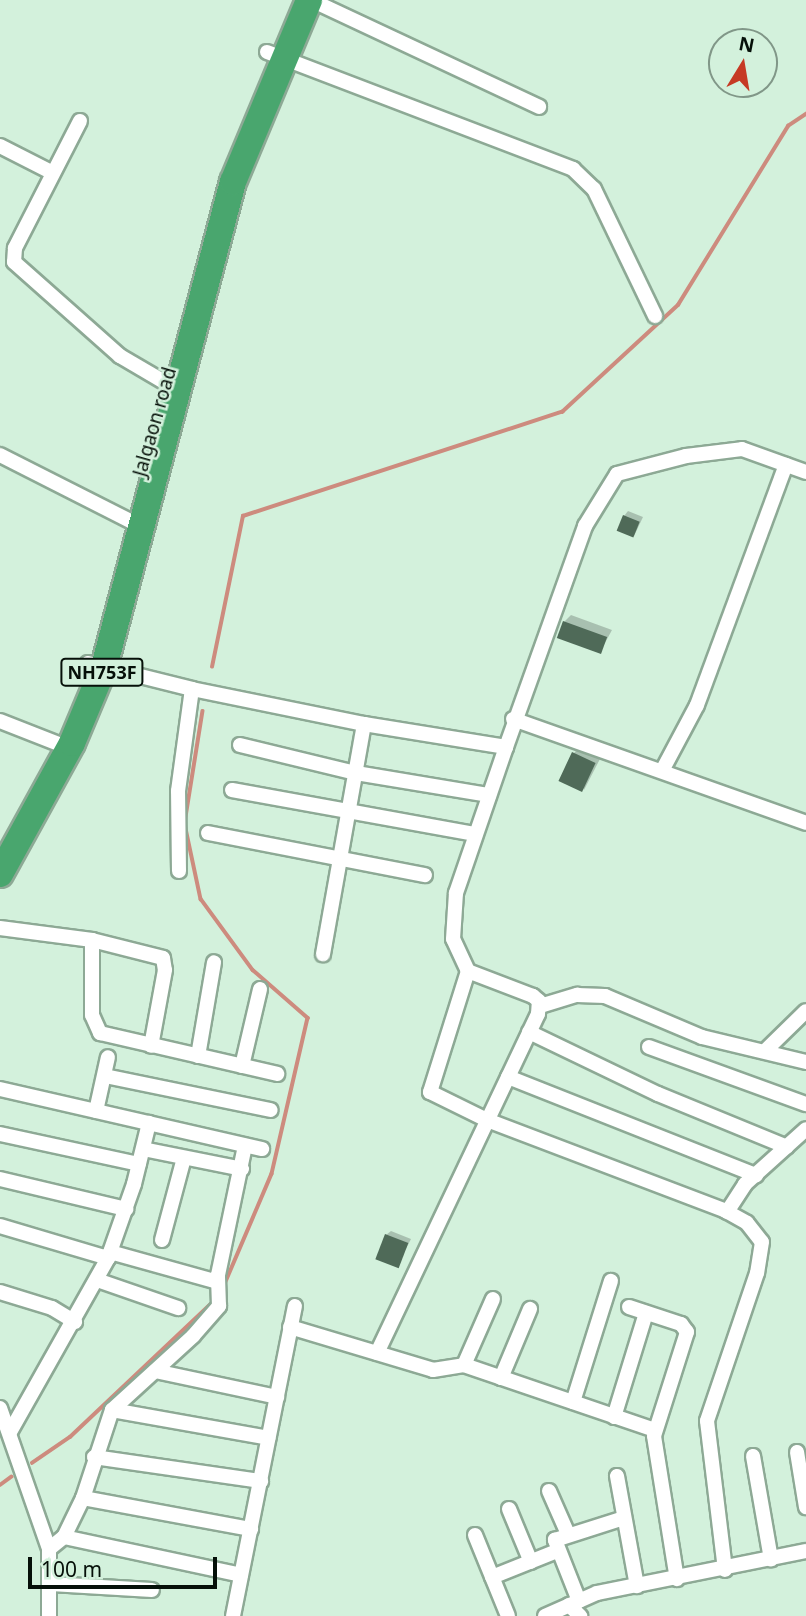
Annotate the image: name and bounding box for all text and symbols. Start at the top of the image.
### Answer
north arrow [708,28,778,98]
text: N [737,30,757,59]
street label: Jalgaon road [129,365,181,479]
road number: NH753F [60,658,144,686]
scale bar [32,1542,220,1586]
text: 100 m [41,1555,102,1583]

